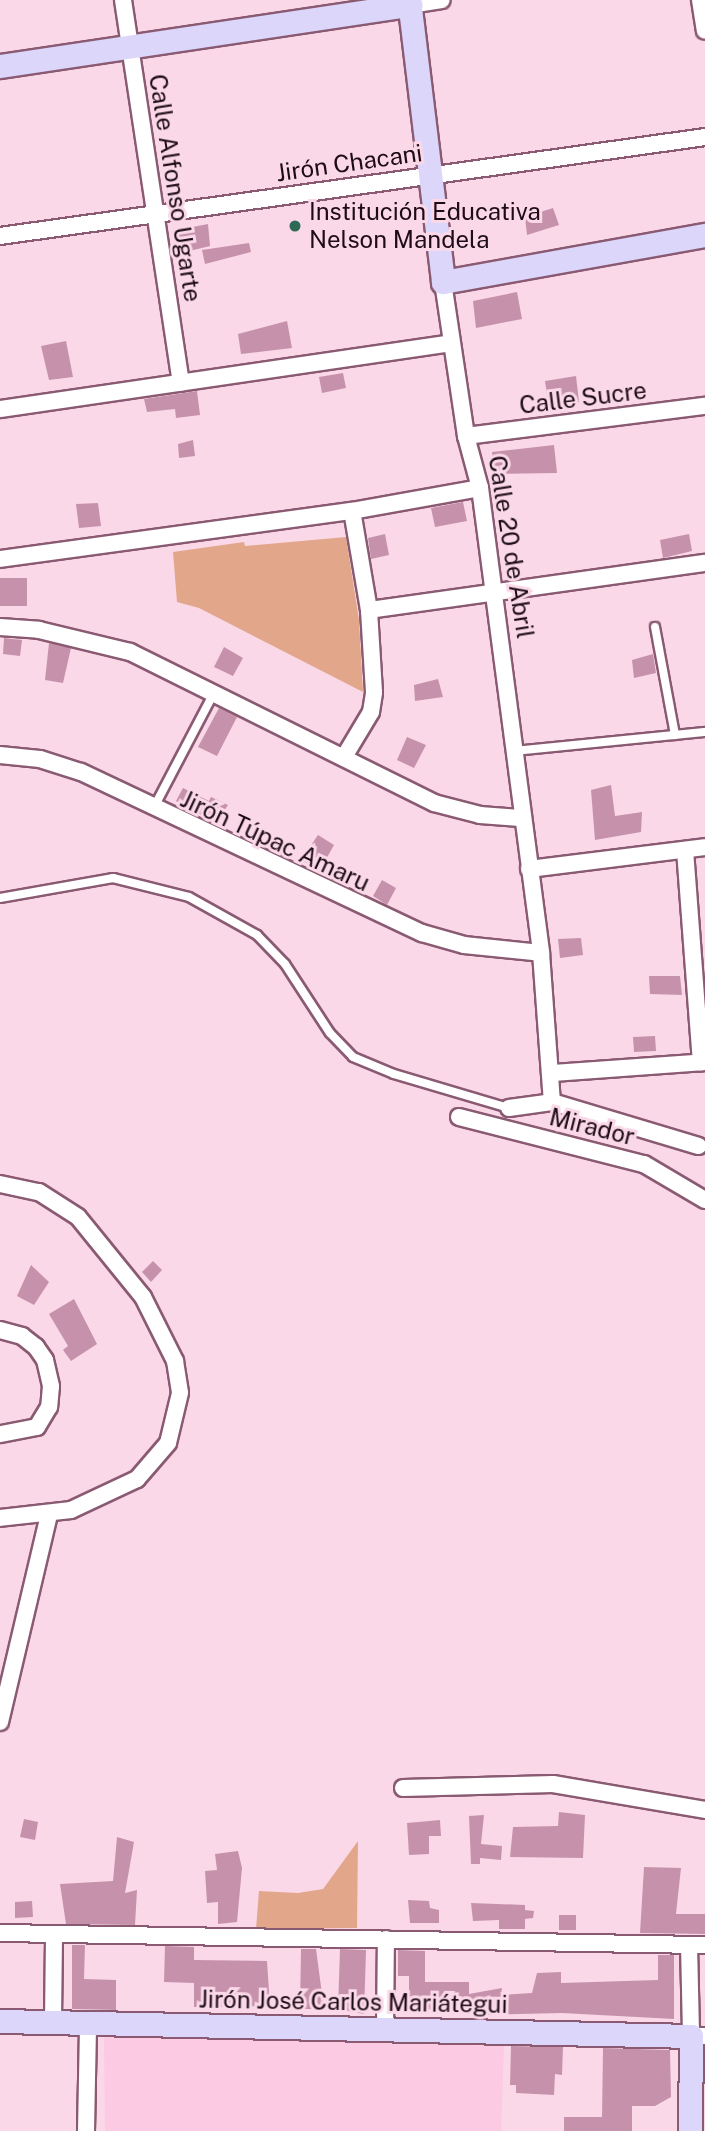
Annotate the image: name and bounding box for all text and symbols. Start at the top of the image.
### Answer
street label: Calle Alfonso Ugarte [143,72,207,304]
street label: Jirón Chacani [274,138,424,188]
place label: Institución Educativa Nelson Mandela [309,198,541,254]
marker: Institución Educativa Nelson Mandela [287,218,303,234]
street label: Calle Sucre [518,376,648,420]
street label: Calle 20 de Abril [482,453,540,641]
street label: Jirón Túpac Amaru [176,785,374,897]
street label: Mirador [546,1103,638,1151]
street label: Jirón José Carlos Mariátegui [198,1985,508,2019]

